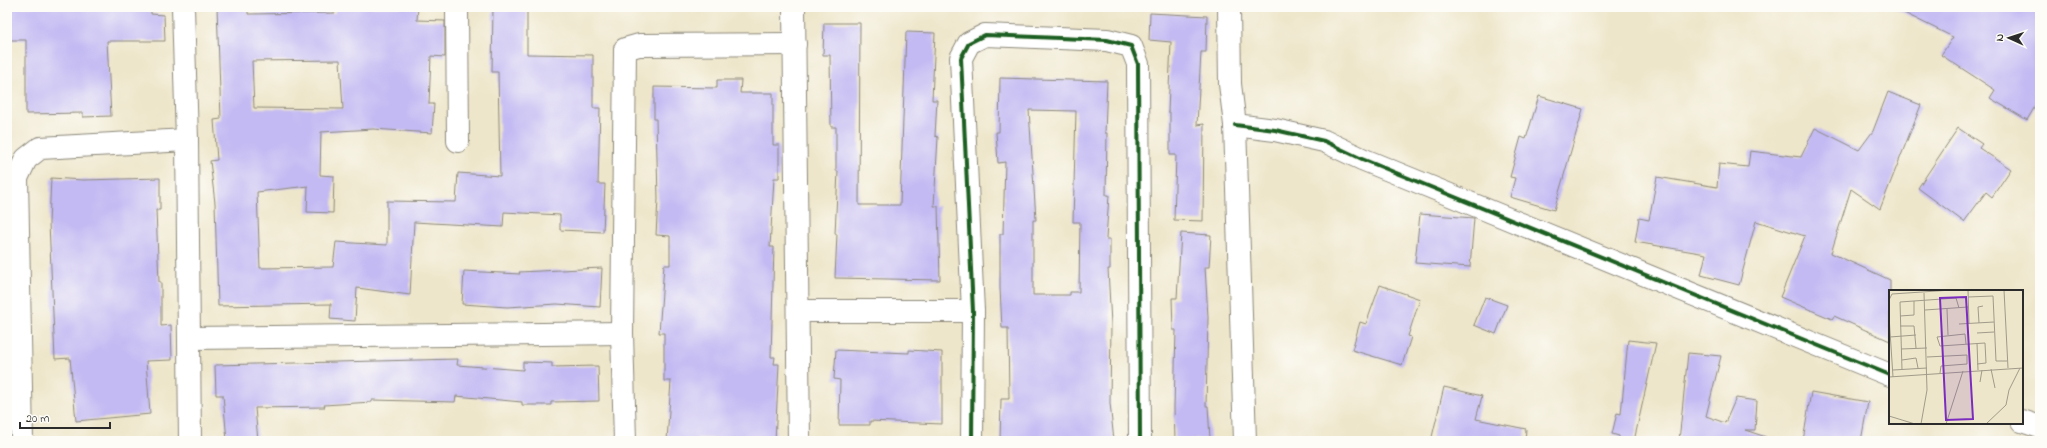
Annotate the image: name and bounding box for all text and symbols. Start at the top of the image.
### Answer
north arrow [1989,18,2029,58]
text: N [1992,33,2008,42]
inset map [1889,290,2023,424]
scale bar [20,404,110,430]
text: 20 m [26,410,49,428]

